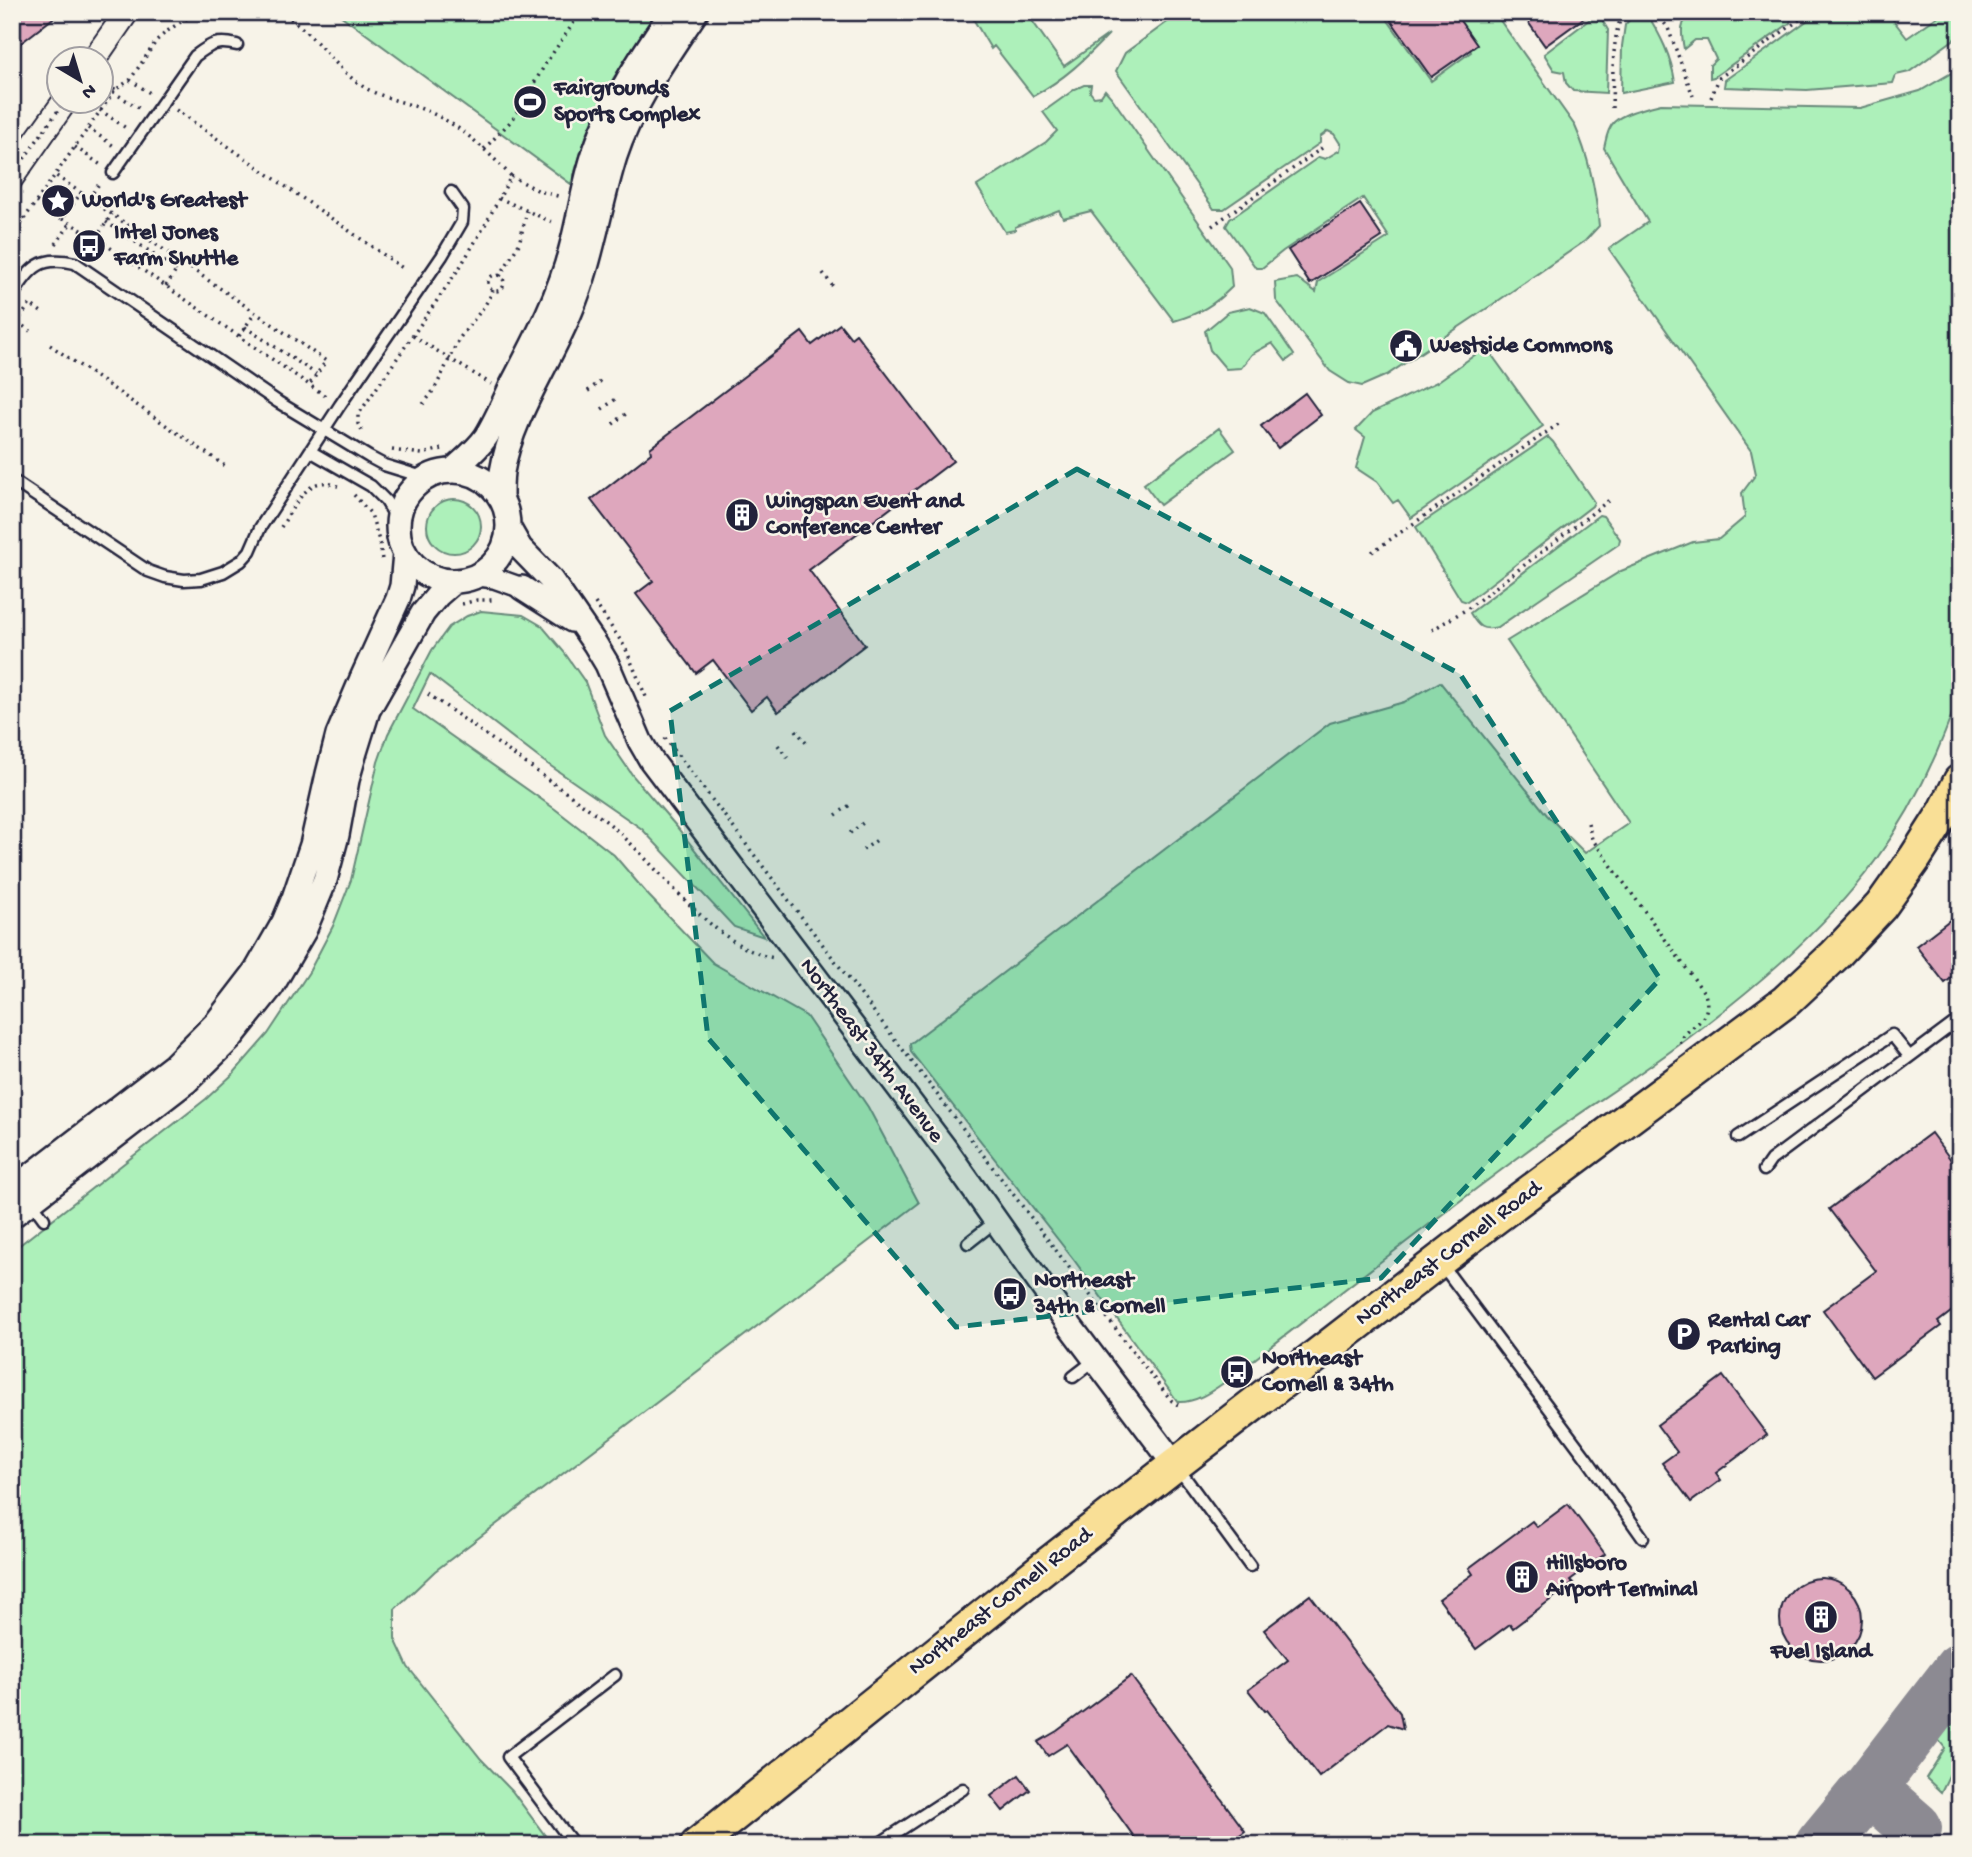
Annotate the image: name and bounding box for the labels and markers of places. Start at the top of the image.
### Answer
place label: Fairgrounds Sports Complex [553,76,701,129]
sports icon: Fairgrounds Sports Complex [511,83,549,121]
place icon: World's Greatest [39,182,77,220]
place label: World's Greatest [81,188,249,215]
place label: Intel Jones Farm Shuttle [113,220,239,273]
bus stop icon: Intel Jones Farm Shuttle [70,227,108,265]
public building icon: Westside Commons [1387,327,1425,365]
place label: Westside Commons [1429,333,1613,360]
place label: Wingspan Event and Conference Center [765,489,965,542]
building icon: Wingspan Event and Conference Center [723,496,761,534]
place label: Northeast 34th & Cornell [1033,1268,1166,1321]
bus stop icon: Northeast 34th & Cornell [991,1275,1029,1313]
place label: Rental Car Parking [1706,1308,1812,1361]
parking icon: Rental Car Parking [1665,1315,1703,1353]
place label: Northeast Cornell & 34th [1262,1346,1394,1399]
bus stop icon: Northeast Cornell & 34th [1218,1353,1256,1391]
place label: Hillsboro Airport Terminal [1545,1551,1698,1604]
building icon: Hillsboro Airport Terminal [1503,1558,1541,1596]
building icon: Fuel Island [1802,1598,1840,1636]
place label: Fuel Island [1769,1639,1874,1666]

